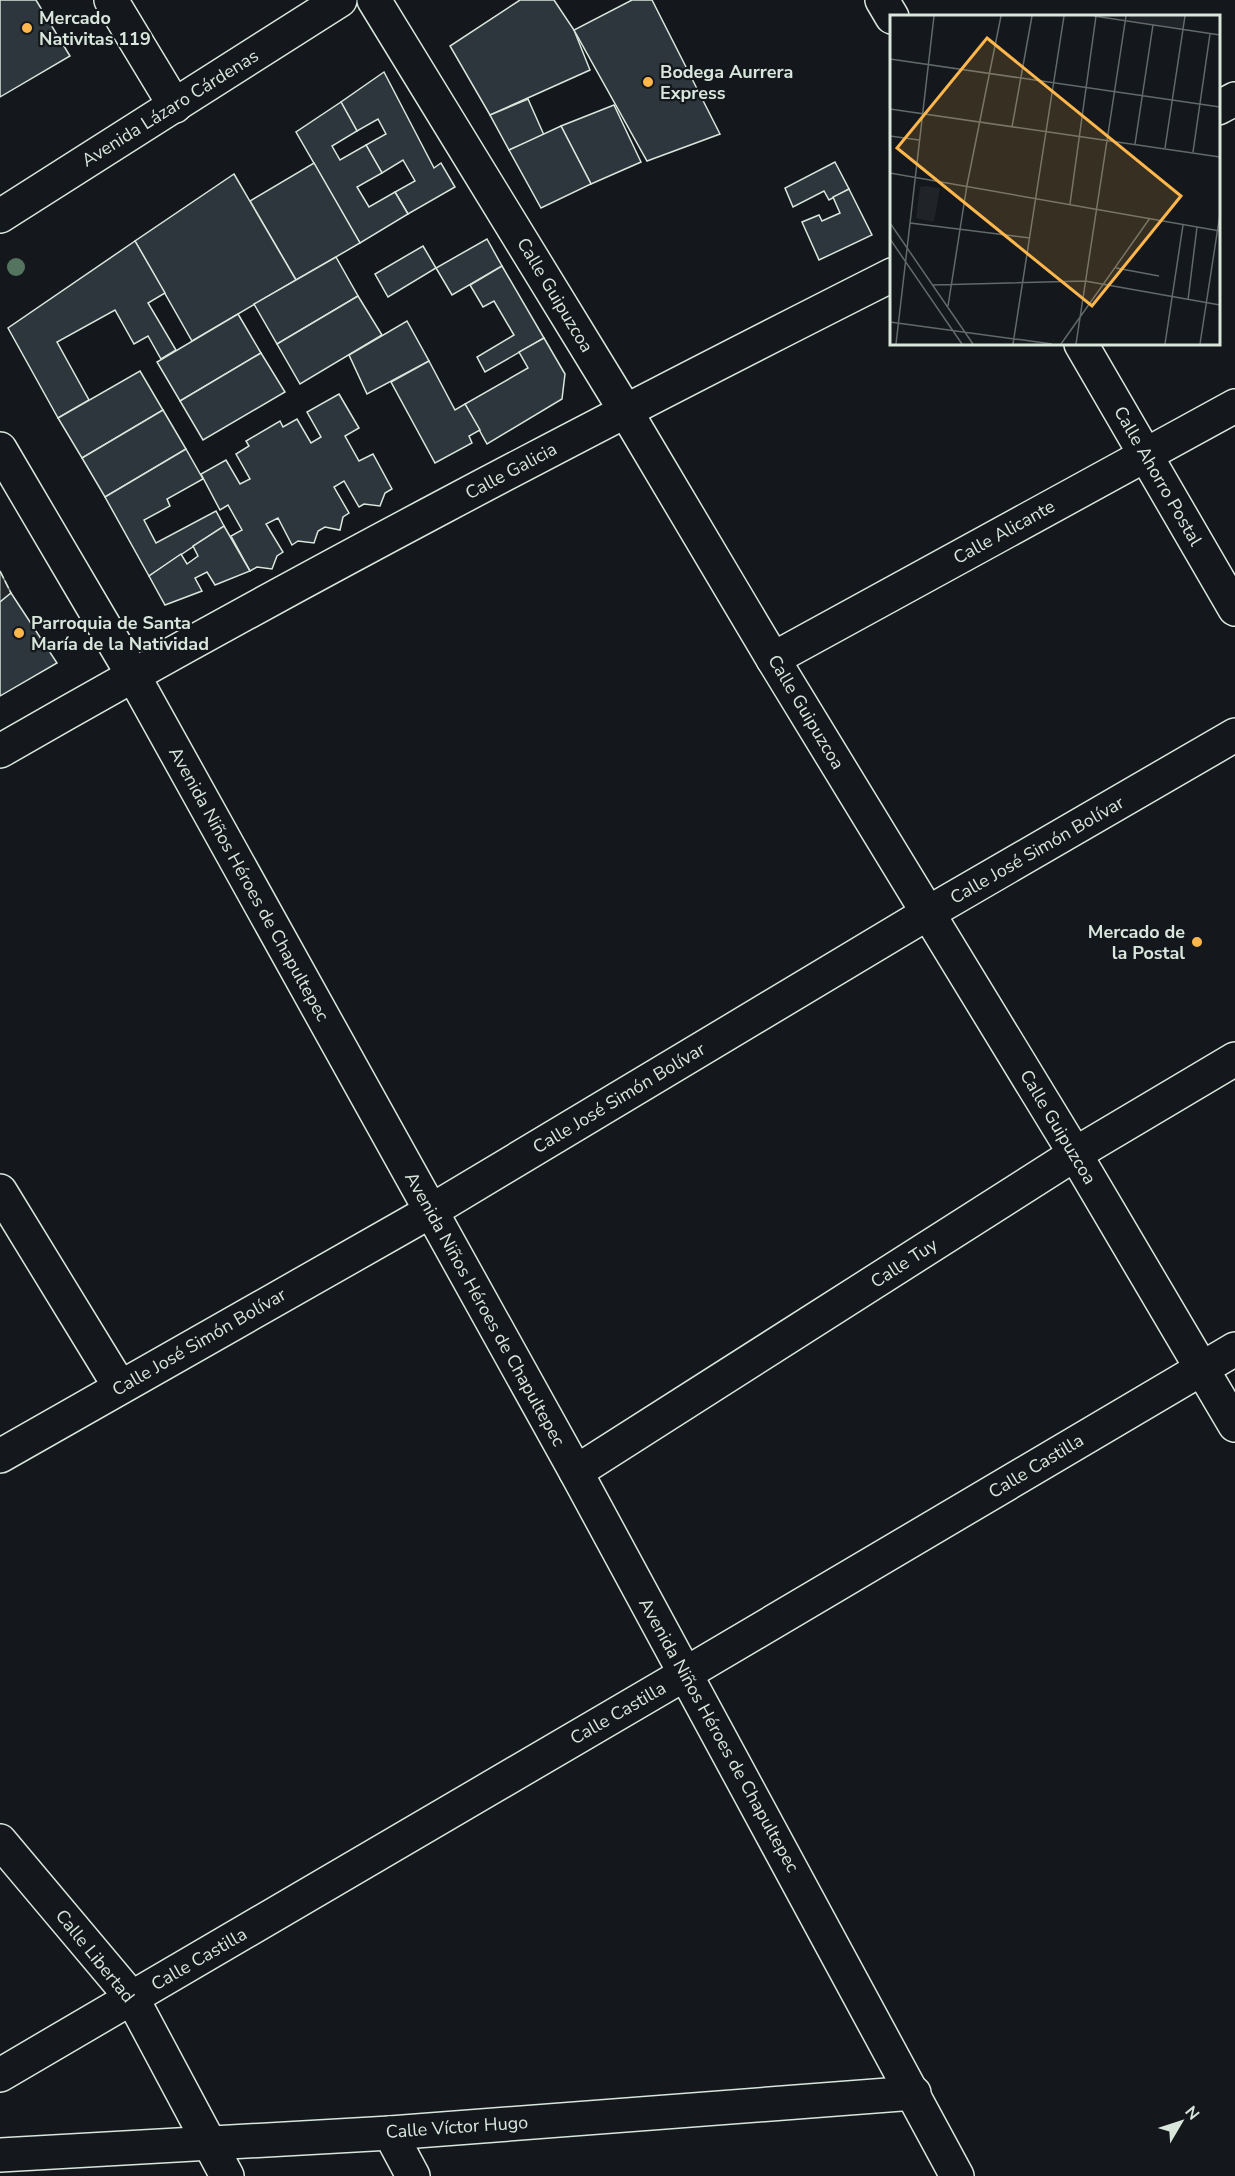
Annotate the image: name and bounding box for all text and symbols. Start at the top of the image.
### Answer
place label: Mercado Nativitas 119 [39,6,151,51]
inset map [890,15,1220,345]
marker: Mercado Nativitas 119 [20,21,34,35]
street label: Avenida Lázaro Cárdenas [77,44,263,172]
place label: Bodega Aurrera Express [660,60,793,105]
marker: Bodega Aurrera Express [641,75,655,89]
street label: Calle Guipuzcoa [511,233,599,357]
street label: Calle Ahorro Postal [1108,402,1208,551]
street label: Calle Galicia [461,437,561,505]
street label: Calle Alicante [949,494,1059,570]
place label: Parroquia de Santa María de la Natividad [31,611,209,656]
marker: Parroquia de Santa María de la Natividad [12,626,26,640]
street label: Calle Guipuzcoa [762,650,850,774]
street label: Avenida Niños Héroes de Chapultepec [163,742,335,1026]
street label: Calle José Simón Bolívar [946,790,1129,910]
place label: Mercado de la Postal [1088,920,1185,965]
marker: Mercado de la Postal [1190,935,1204,949]
street label: Calle José Simón Bolívar [528,1037,710,1159]
street label: Calle Guipuzcoa [1014,1065,1102,1189]
street label: Avenida Niños Héroes de Chapultepec [399,1167,571,1451]
street label: Calle Tuy [866,1232,943,1293]
street label: Calle José Simón Bolívar [108,1282,291,1402]
street label: Calle Castilla [984,1428,1088,1504]
street label: Avenida Niños Héroes de Chapultepec [633,1593,805,1877]
street label: Calle Castilla [566,1676,670,1750]
street label: Calle Libertad [50,1904,140,2008]
street label: Calle Castilla [147,1922,251,1996]
north arrow [1151,2092,1211,2152]
text: N [1180,2102,1204,2125]
street label: Calle Víctor Hugo [385,2110,529,2144]

